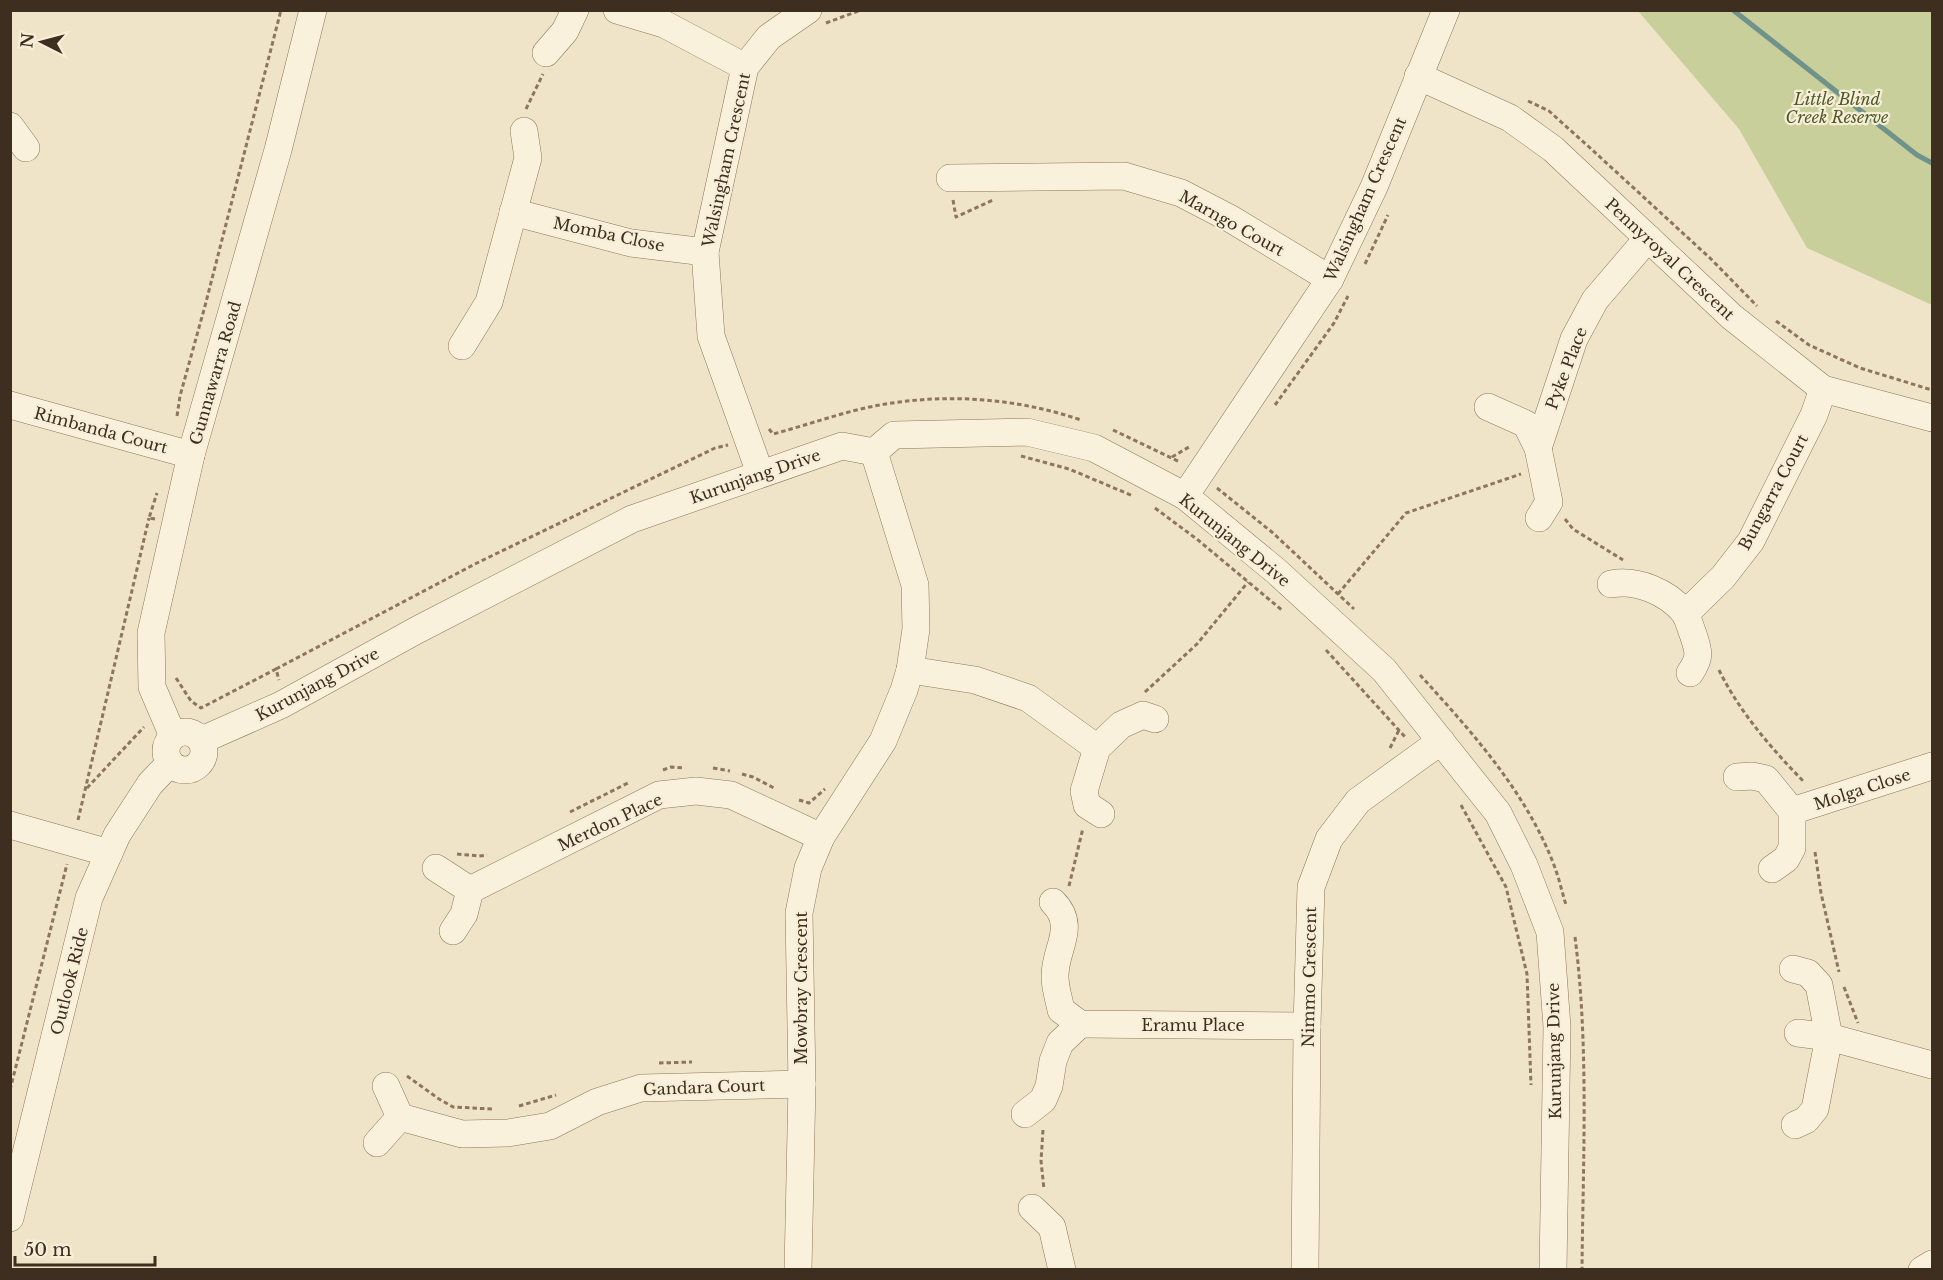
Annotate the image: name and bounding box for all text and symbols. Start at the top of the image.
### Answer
north arrow [12,12,72,72]
text: N [16,32,38,49]
street label: Walsingham Crescent [698,71,754,250]
park label: Little Blind Creek Reserve [1786,89,1889,127]
street label: Walsingham Crescent [1319,114,1410,285]
street label: Marngo Court [1176,186,1288,260]
street label: Pennyroyal Crescent [1601,194,1739,324]
street label: Momba Close [552,212,666,256]
street label: Gunnawarra Road [185,299,245,447]
street label: Pyke Place [1541,324,1591,412]
street label: Rimbanda Court [32,403,170,457]
street label: Bungarra Court [1734,431,1812,553]
street label: Kurunjang Drive [687,444,823,508]
street label: Kurunjang Drive [1176,489,1294,591]
street label: Kurunjang Drive [252,643,382,725]
street label: Molga Close [1811,764,1913,814]
street label: Merdon Place [554,789,666,855]
street label: Nimmo Crescent [1298,907,1320,1047]
street label: Mowbray Crescent [791,911,811,1065]
street label: Outlook Ride [46,925,92,1037]
street label: Kurunjang Drive [1543,982,1565,1120]
street label: Eramu Place [1141,1015,1245,1035]
street label: Gandara Court [643,1075,765,1099]
scale bar [15,1229,154,1267]
text: 50 m [24,1239,72,1261]

